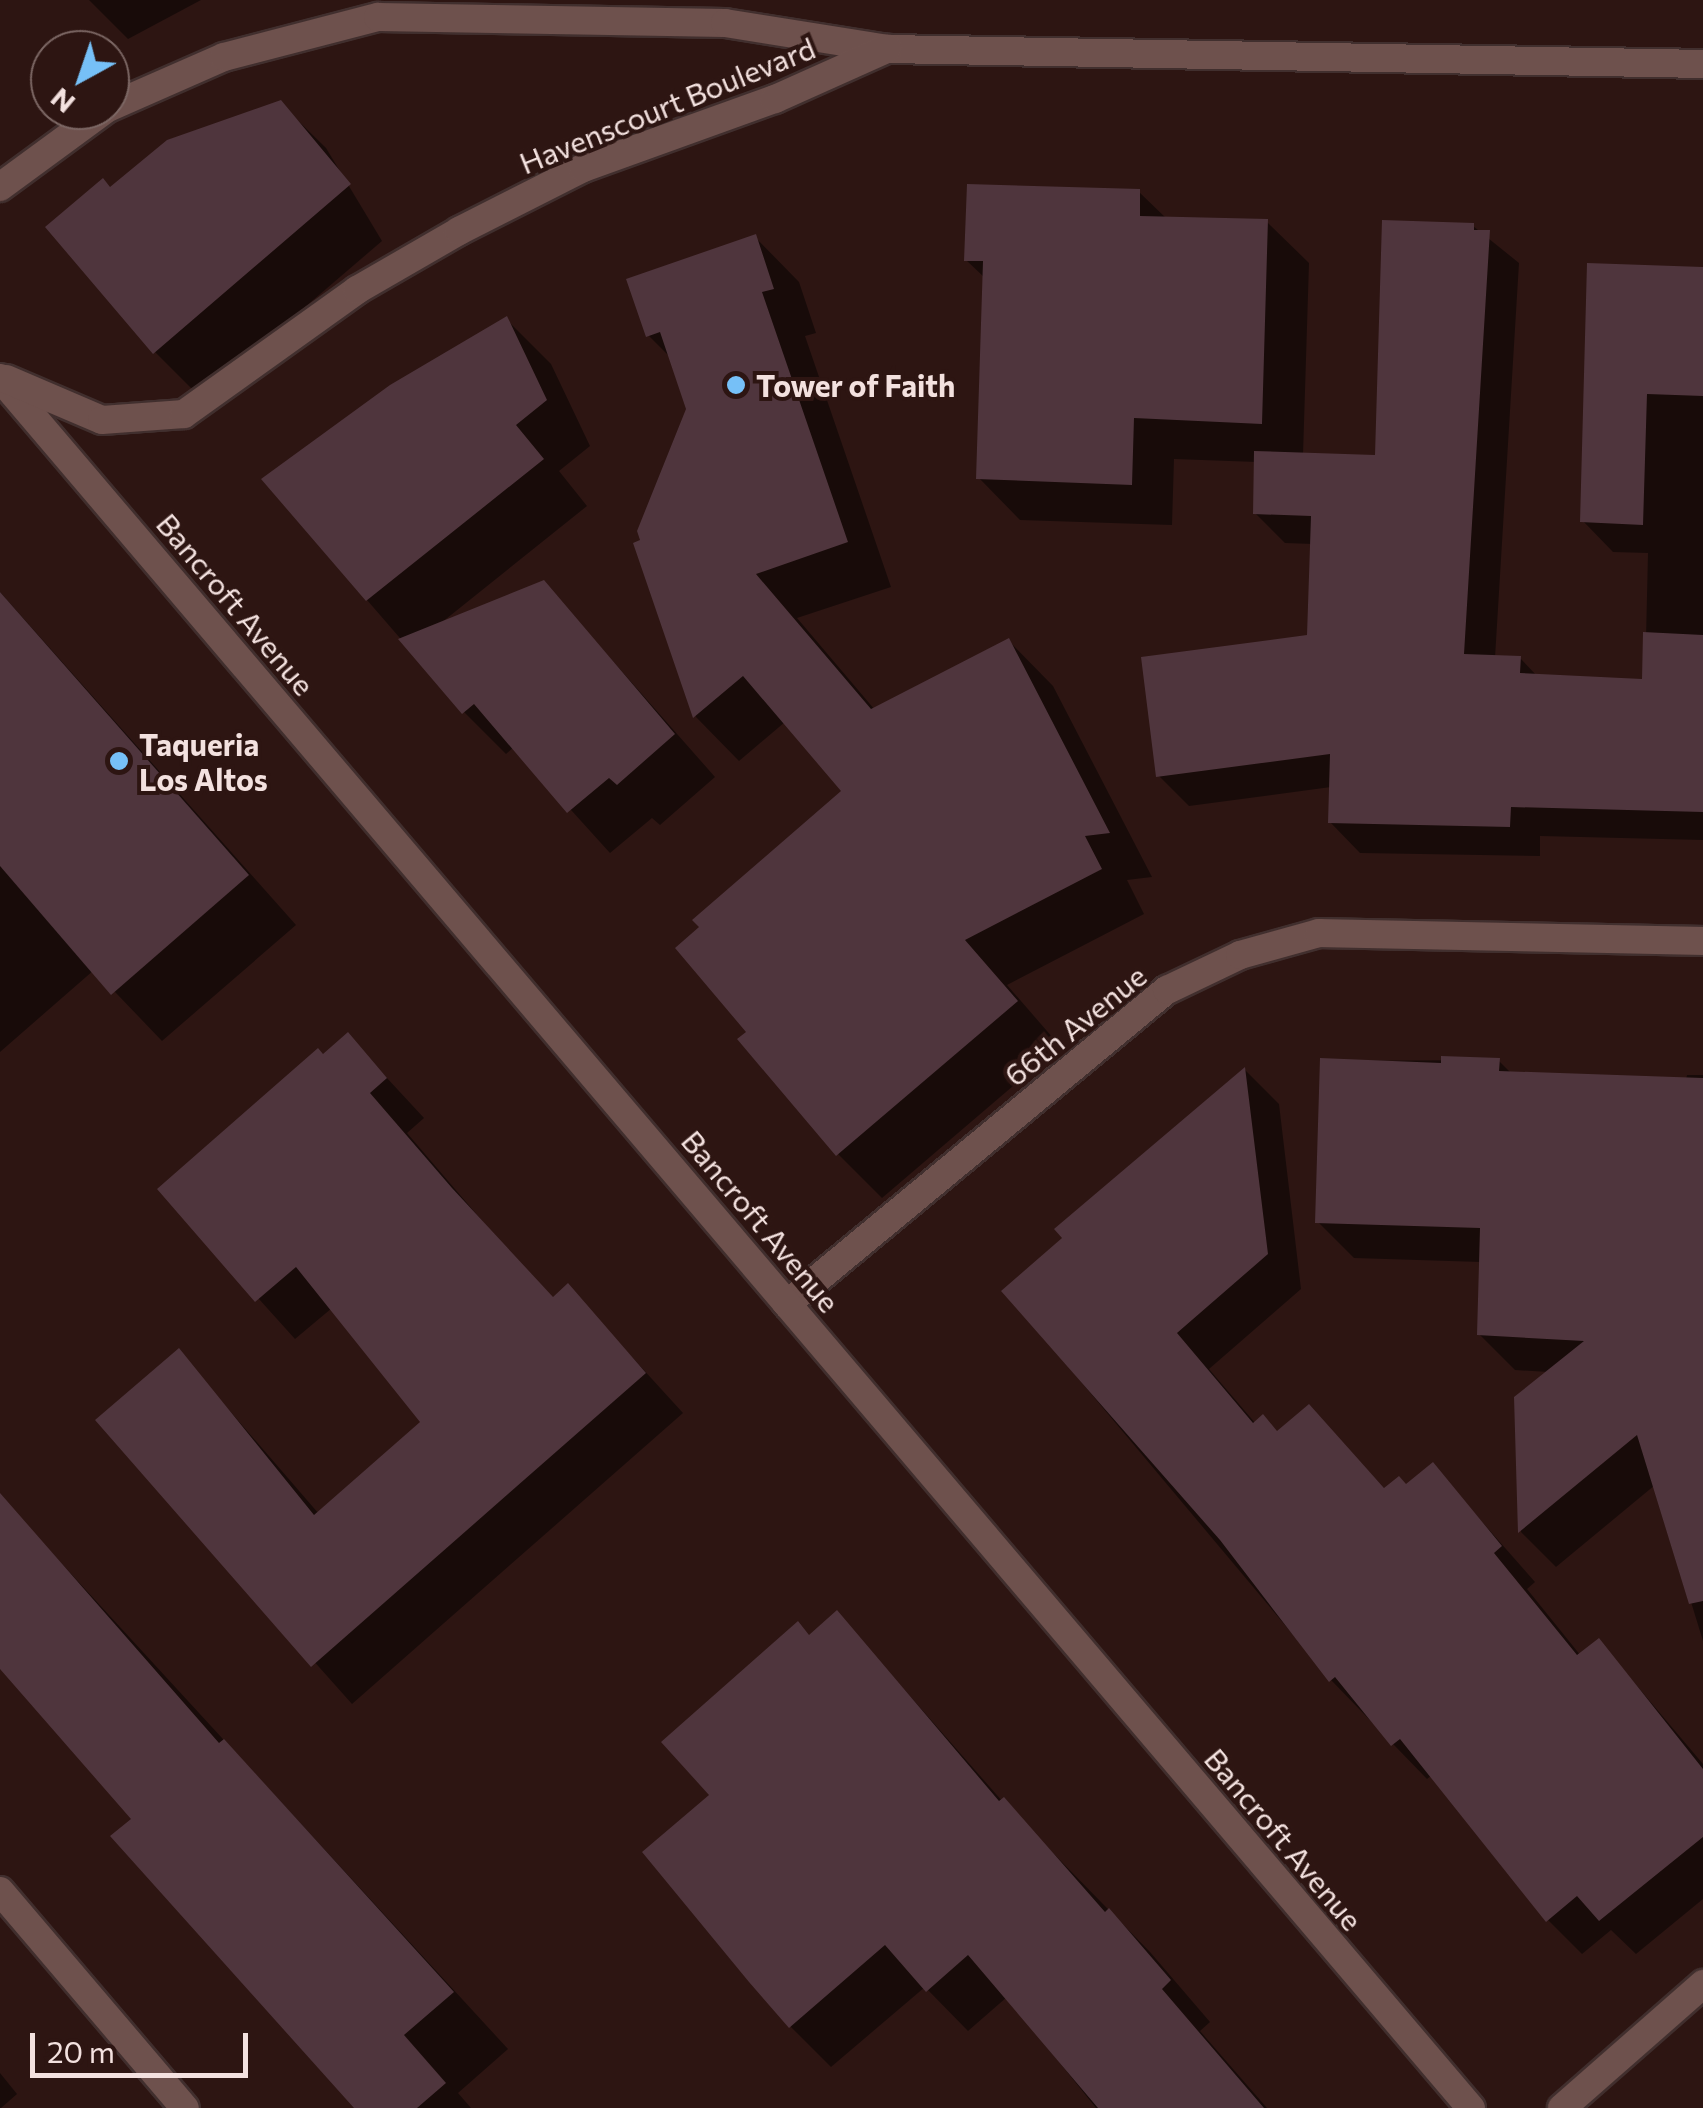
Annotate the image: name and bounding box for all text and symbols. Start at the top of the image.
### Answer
street label: Havenscourt Boulevard [514,29,820,181]
north arrow [30,30,130,130]
text: N [43,82,81,121]
place label: Tower of Faith [756,367,955,403]
marker: Tower of Faith [725,374,747,396]
street label: Bancroft Avenue [150,506,322,702]
place label: Taqueria Los Altos [139,726,268,796]
marker: Taqueria Los Altos [108,750,130,772]
street label: 66th Avenue [997,957,1153,1093]
street label: Bancroft Avenue [675,1123,847,1319]
street label: Bancroft Avenue [1198,1741,1370,1937]
scale bar [35,2013,252,2075]
text: 20 m [47,2032,115,2069]

